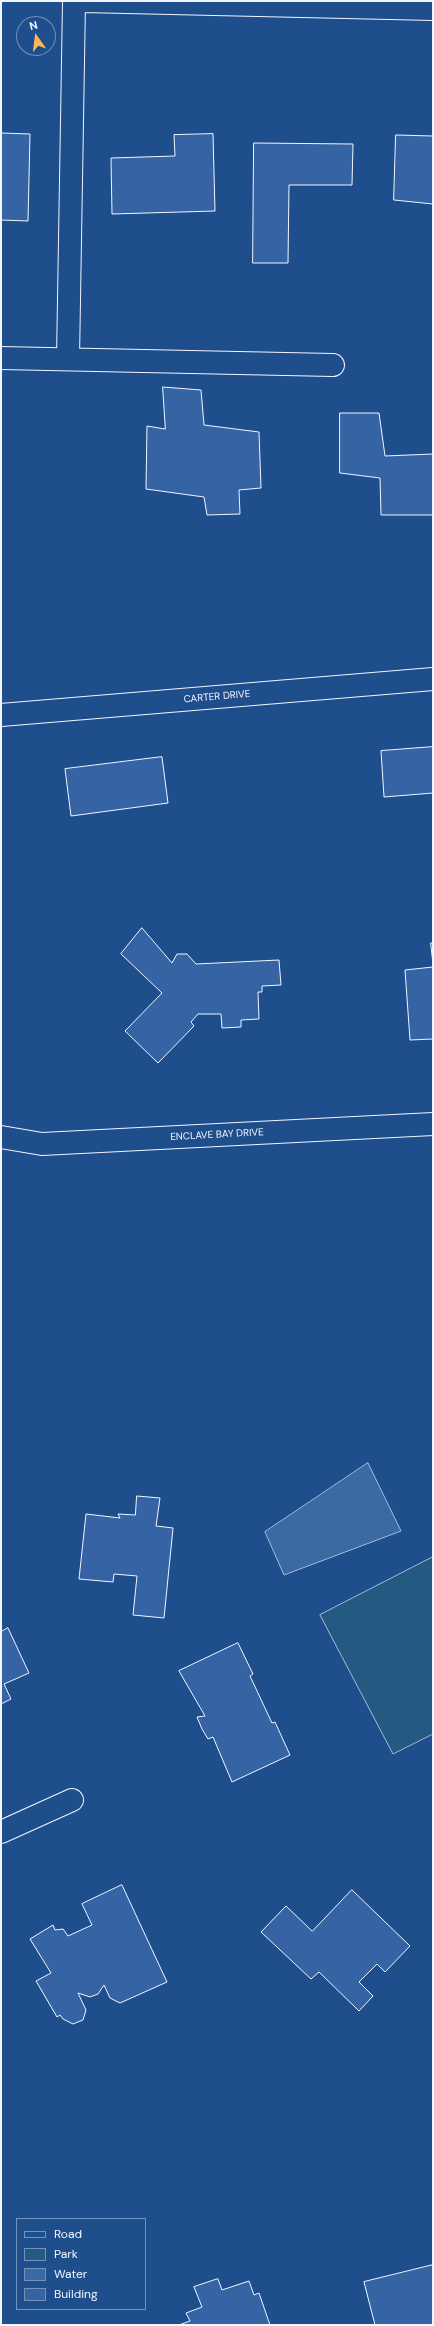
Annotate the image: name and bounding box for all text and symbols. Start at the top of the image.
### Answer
north arrow [16,16,56,56]
text: N [28,18,39,33]
street label: CARTER DRIVE [183,688,251,706]
street label: ENCLAVE BAY DRIVE [170,1127,264,1143]
legend [16,2218,146,2310]
text: Road [54,2226,82,2242]
text: Park [54,2246,78,2262]
text: Water [54,2266,87,2282]
text: Building [54,2286,98,2302]

